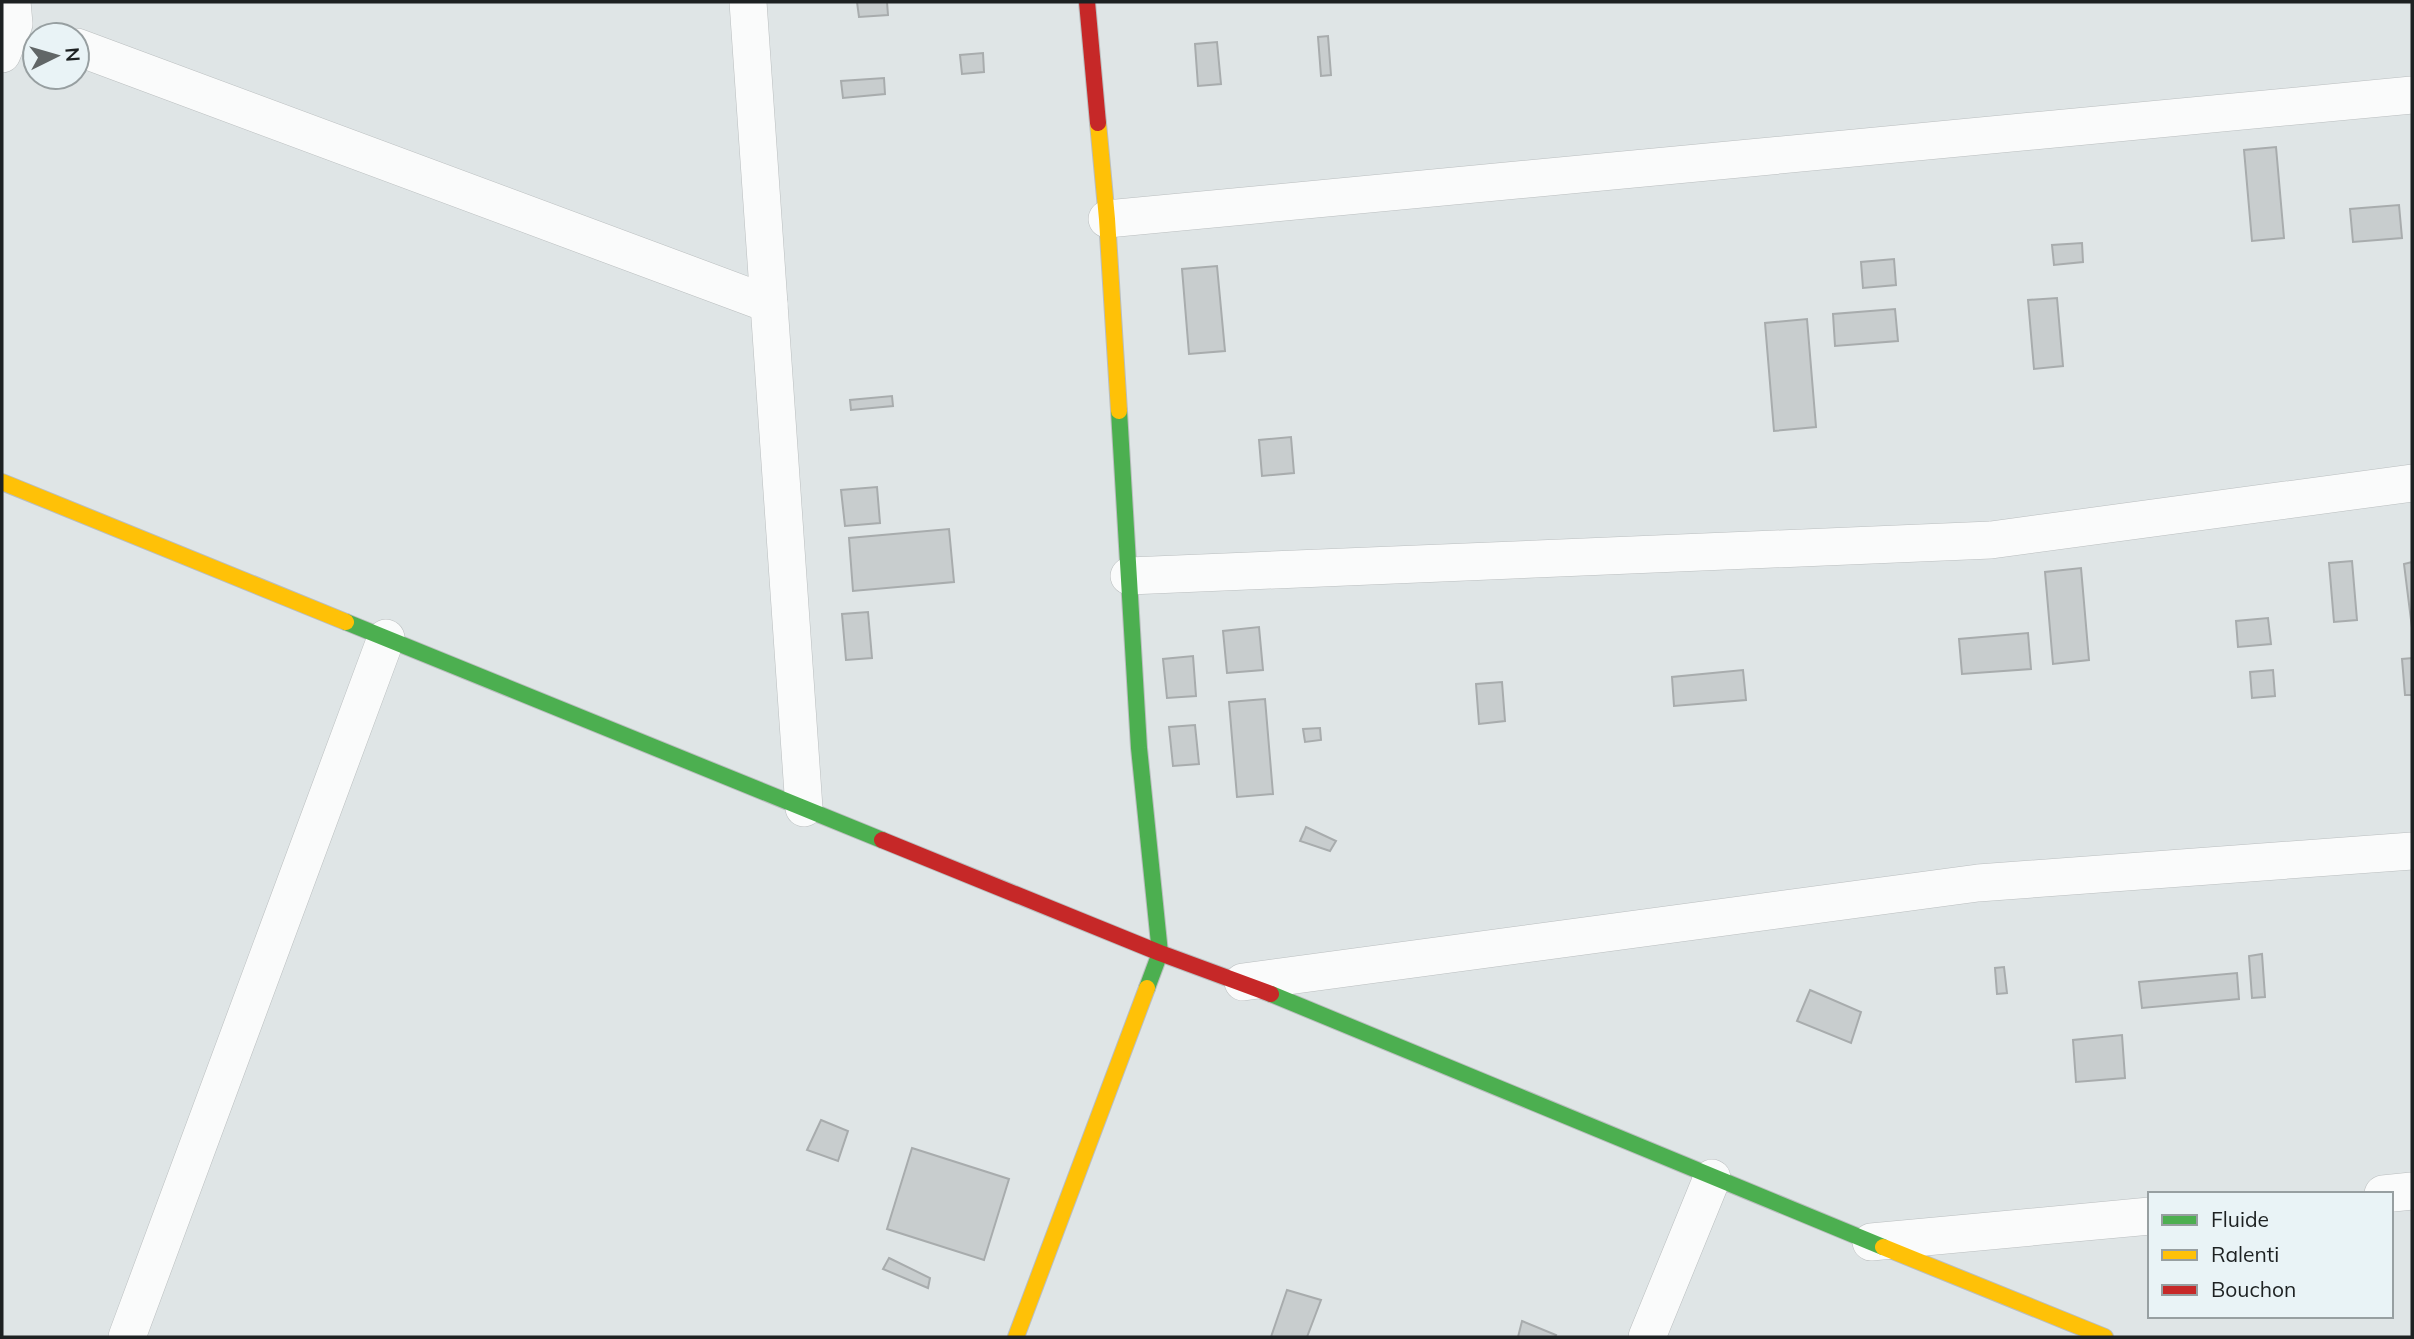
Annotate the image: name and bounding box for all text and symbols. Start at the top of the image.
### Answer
north arrow [21,21,91,91]
text: N [60,46,86,63]
legend [2148,1192,2393,1318]
text: Fluide [2211,1206,2269,1232]
text: Ralenti [2211,1241,2279,1267]
text: Bouchon [2211,1276,2296,1302]

